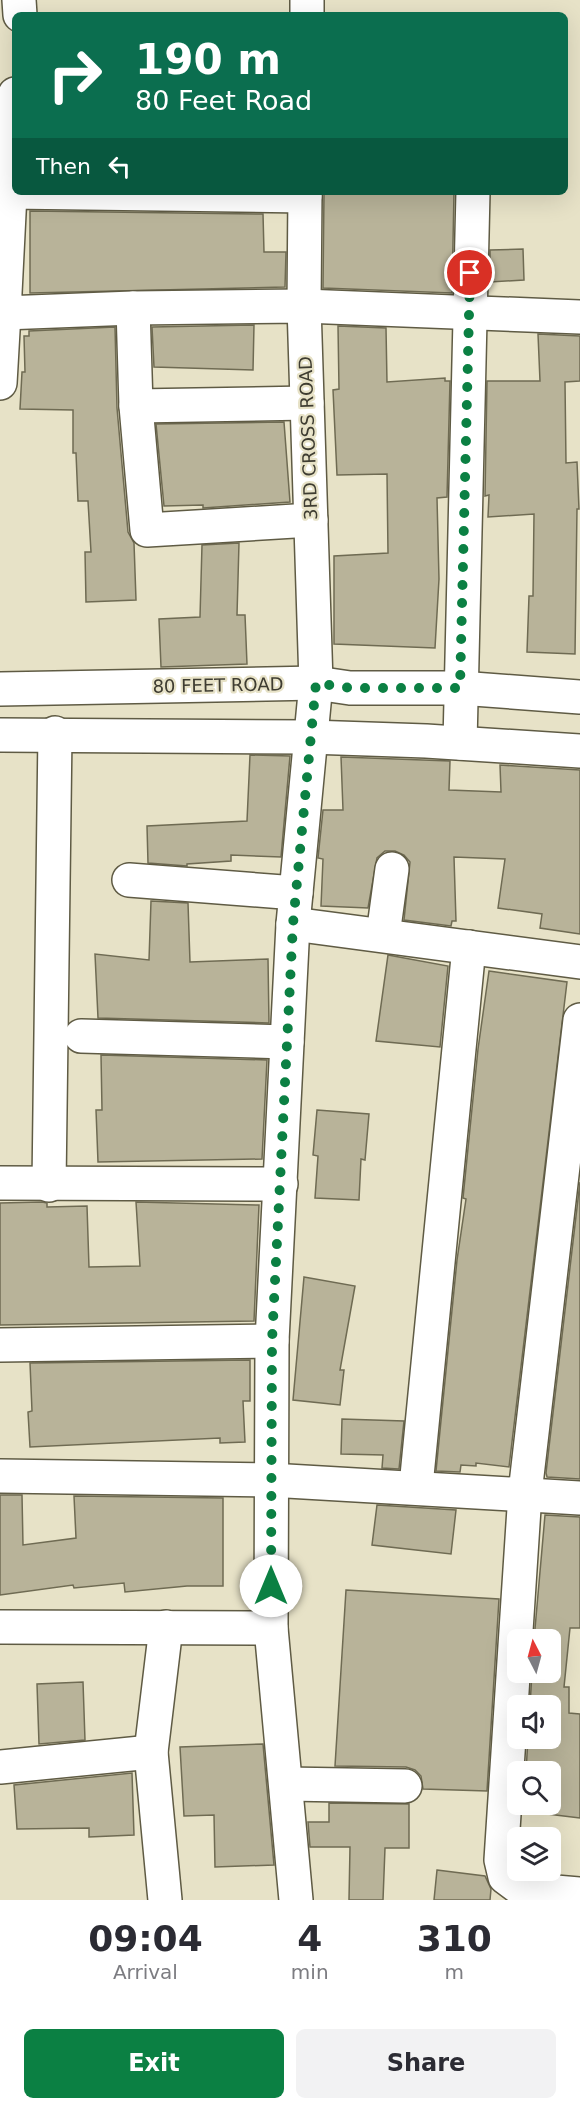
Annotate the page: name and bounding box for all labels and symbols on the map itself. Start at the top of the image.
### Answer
pin [444,247,495,298]
street label: 3RD CROSS ROAD [295,356,321,520]
street label: 80 FEET ROAD [152,673,284,697]
position arrow [239,1554,303,1618]
north arrow [507,1629,561,1683]

